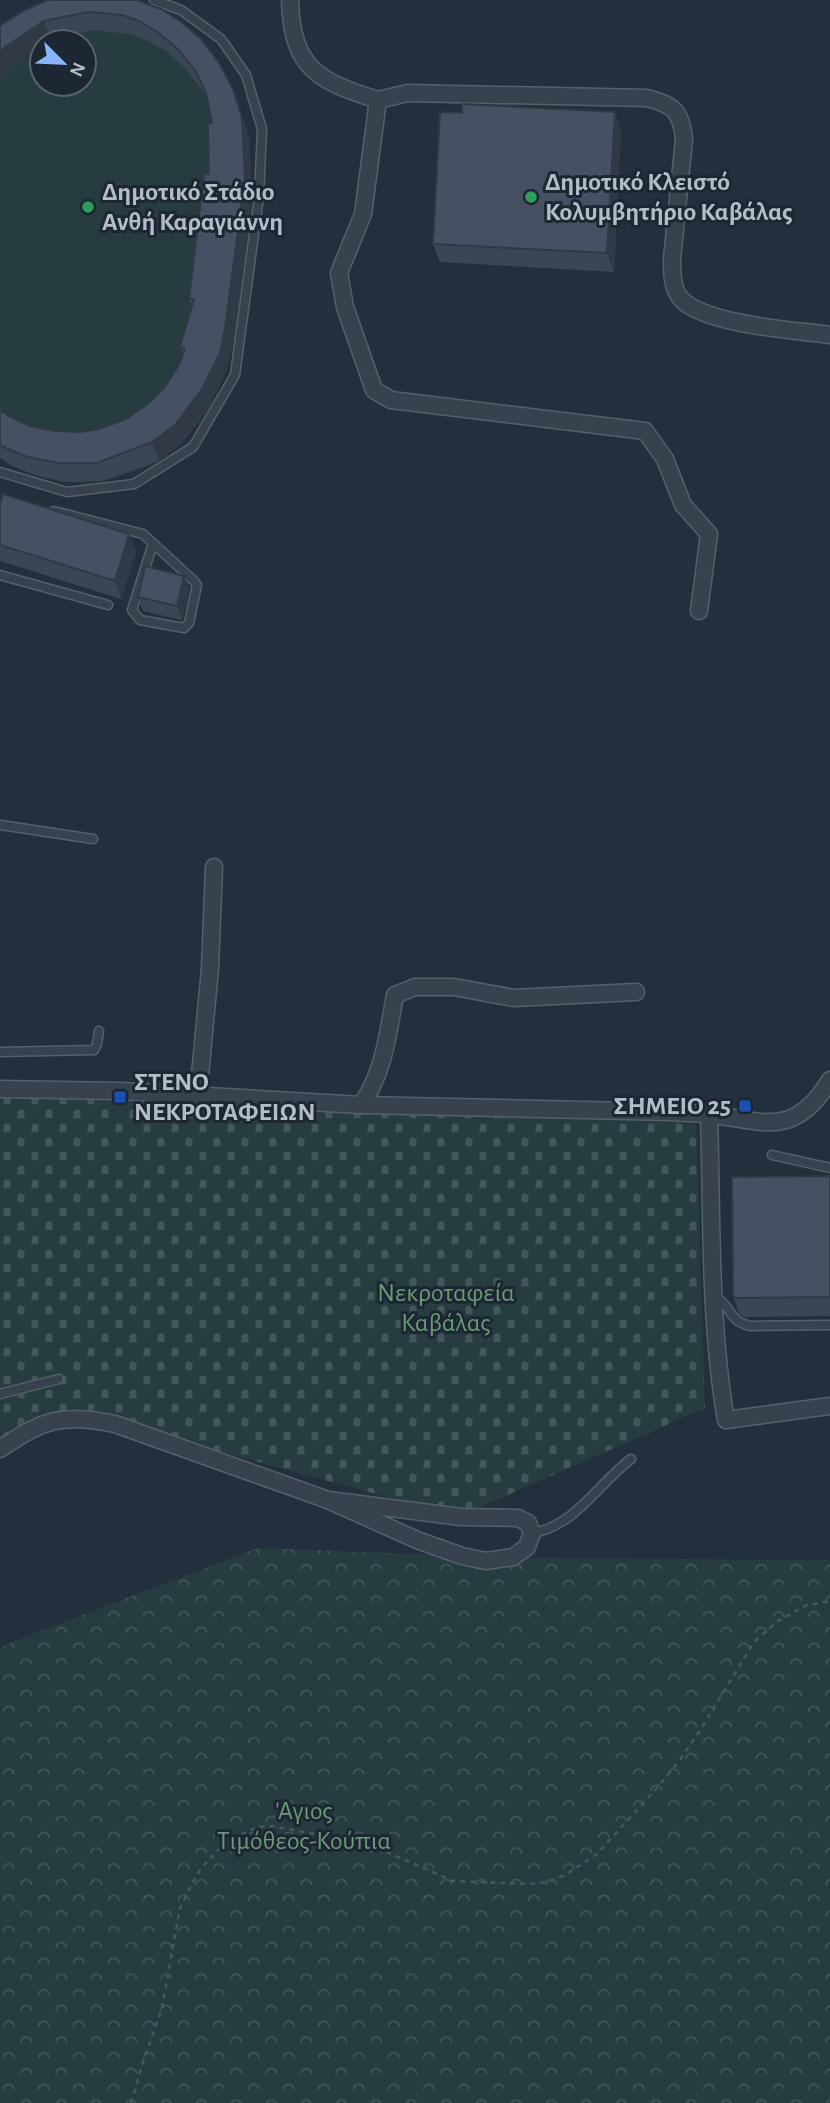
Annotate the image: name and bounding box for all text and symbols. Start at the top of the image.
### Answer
north arrow [28,28,98,98]
text: N [66,59,89,79]
place label: Δημοτικό Κλειστό Κολυμβητήριο Καβάλας [545,169,793,225]
place label: Δημοτικό Στάδιο Ανθή Καραγιάννη [102,179,283,235]
marker: Δημοτικό Κλειστό Κολυμβητήριο Καβάλας [523,189,539,205]
marker: Δημοτικό Στάδιο Ανθή Καραγιάννη [80,199,96,215]
place label: ΣΤΕΝΟ ΝΕΚΡΟΤΑΦΕΙΩΝ [134,1069,316,1125]
marker: ΣΤΕΝΟ ΝΕΚΡΟΤΑΦΕΙΩΝ [112,1089,128,1105]
place label: ΣΗΜΕΙΟ 25 [613,1093,731,1119]
marker: ΣΗΜΕΙΟ 25 [737,1098,753,1114]
park label: Νεκροταφεία Καβάλας [377,1280,515,1336]
park label: 'Αγιος Τιμόθεος-Κούπια [217,1798,391,1854]

